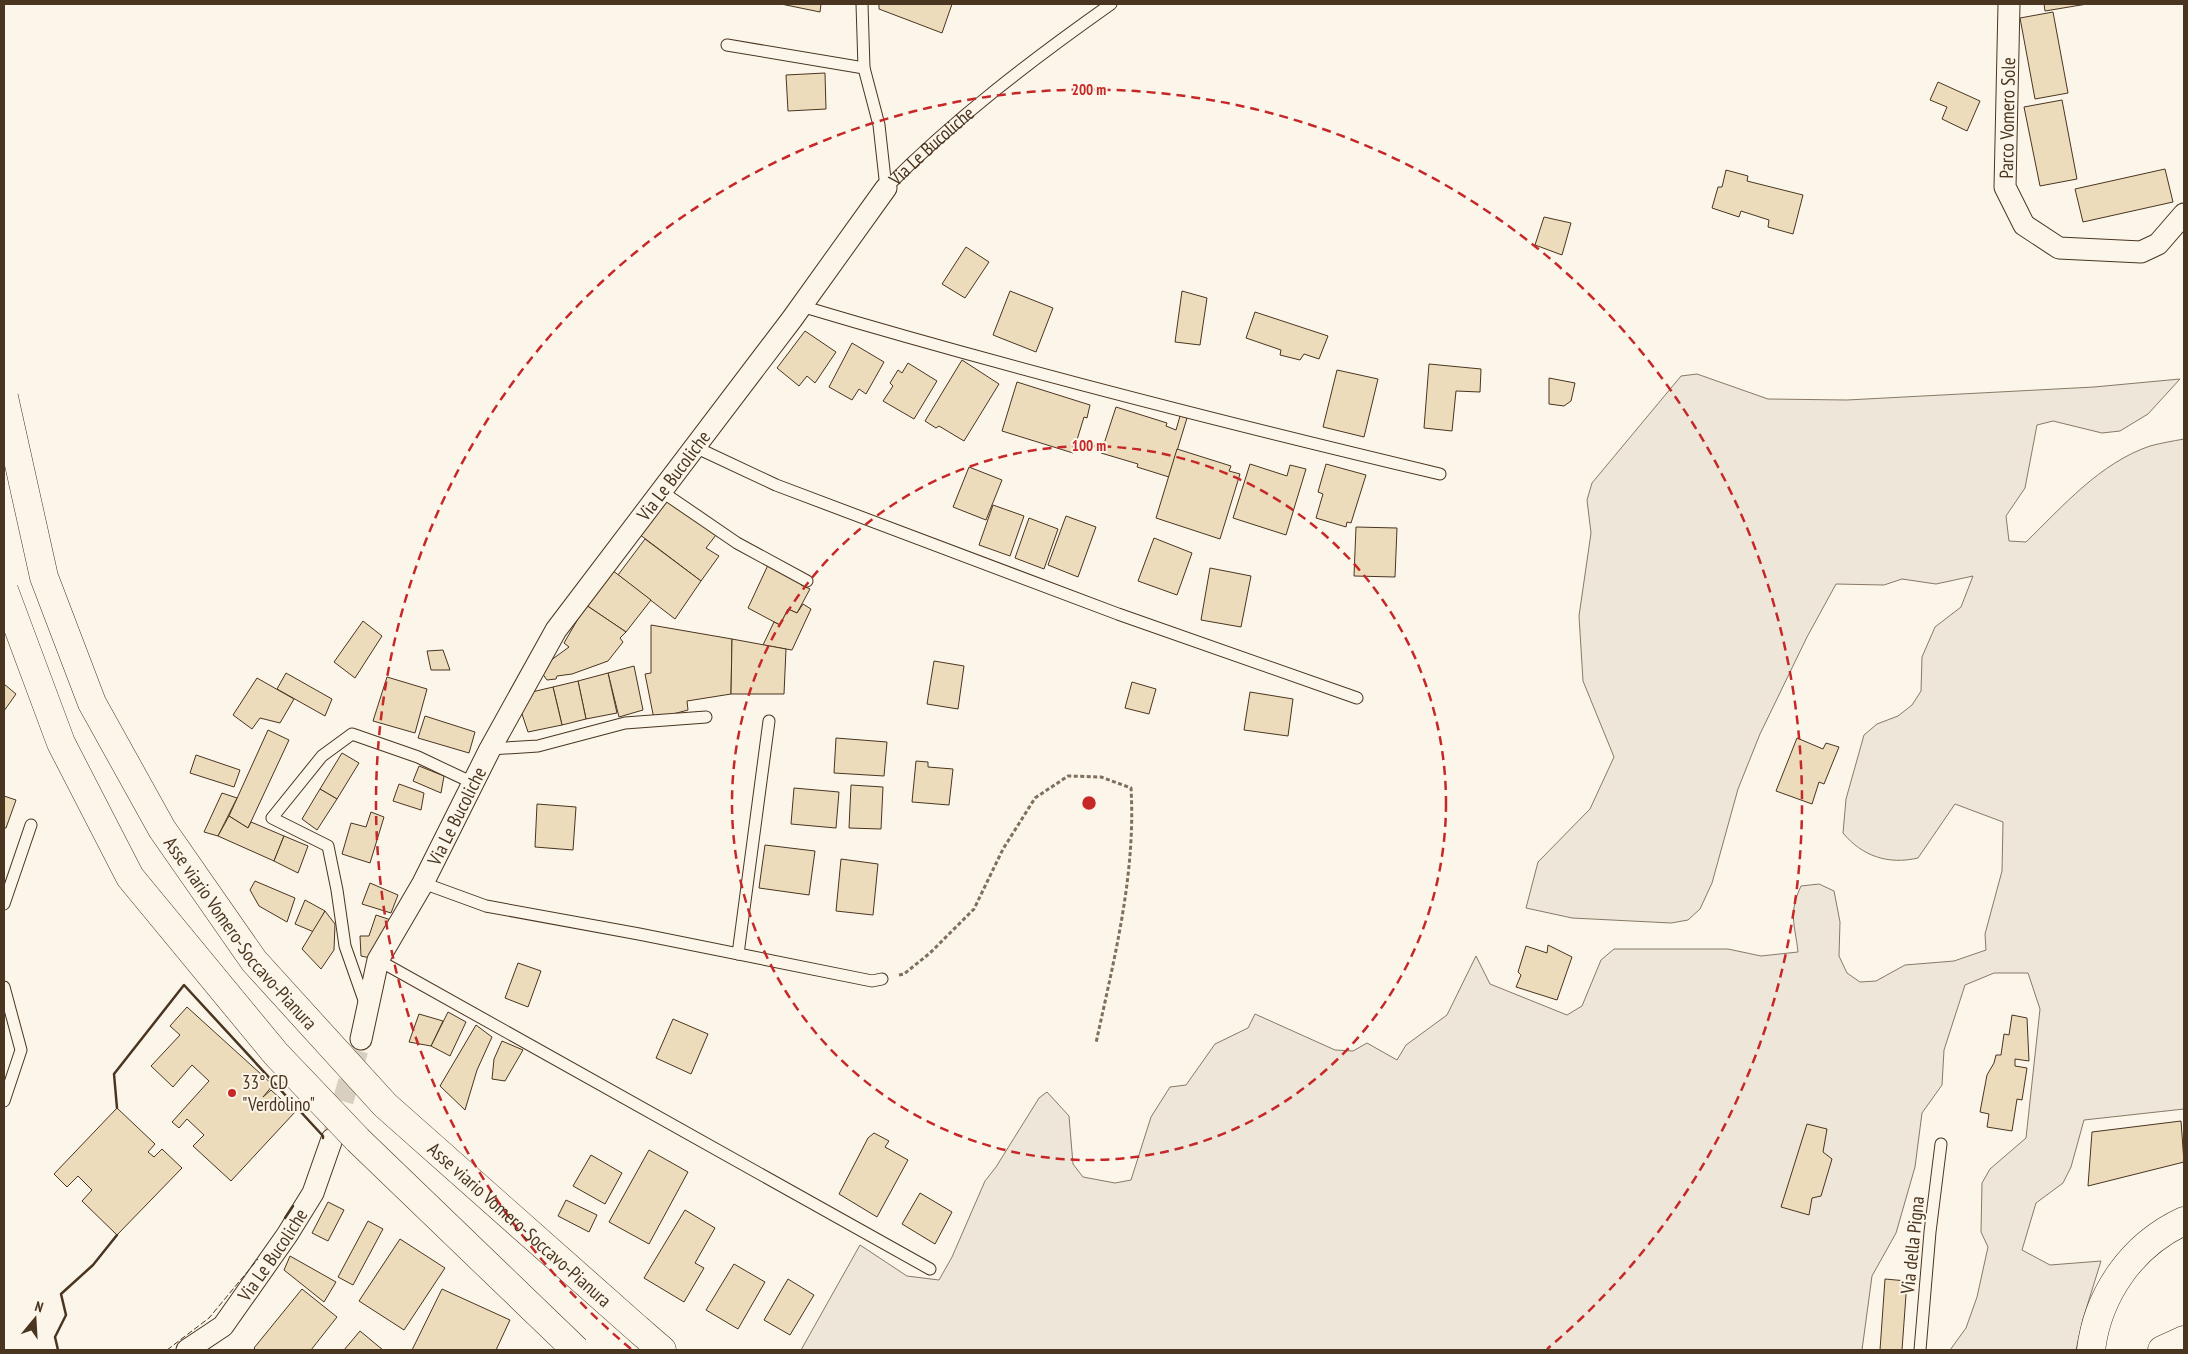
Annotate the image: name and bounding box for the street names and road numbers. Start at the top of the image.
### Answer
street label: Parco Vomero Sole [1994,57,2020,179]
street label: Via Le Bucoliche [883,101,979,191]
street label: Via Le Bucoliche [631,425,715,526]
street label: Via Le Bucoliche [421,763,491,870]
street label: Asse viario Vomero-Soccavo-Pianura [159,832,322,1034]
street label: Asse viario Vomero-Soccavo-Pianura [423,1137,617,1312]
street label: Via della Pigna [1895,1195,1929,1296]
street label: Via Le Bucoliche [232,1204,313,1307]

